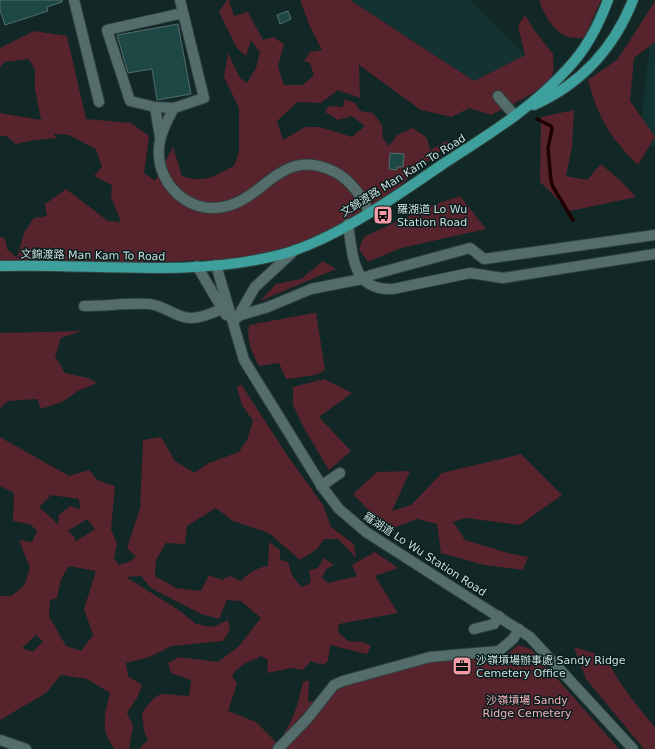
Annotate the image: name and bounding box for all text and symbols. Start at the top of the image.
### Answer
street label: 文錦渡路 Man Kam To Road [338,132,468,219]
place label: 羅湖道 Lo Wu Station Road [397,203,467,229]
bus stop icon: 羅湖道 Lo Wu Station Road [372,204,394,226]
street label: 文錦渡路 Man Kam To Road [20,248,166,263]
street label: 羅湖道 Lo Wu Station Road [361,510,489,599]
place label: 沙嶺墳場辦事處 Sandy Ridge Cemetery Office [476,654,626,680]
office icon: 沙嶺墳場辦事處 Sandy Ridge Cemetery Office [451,655,473,677]
park label: 沙嶺墳場 Sandy Ridge Cemetery [483,694,572,720]

